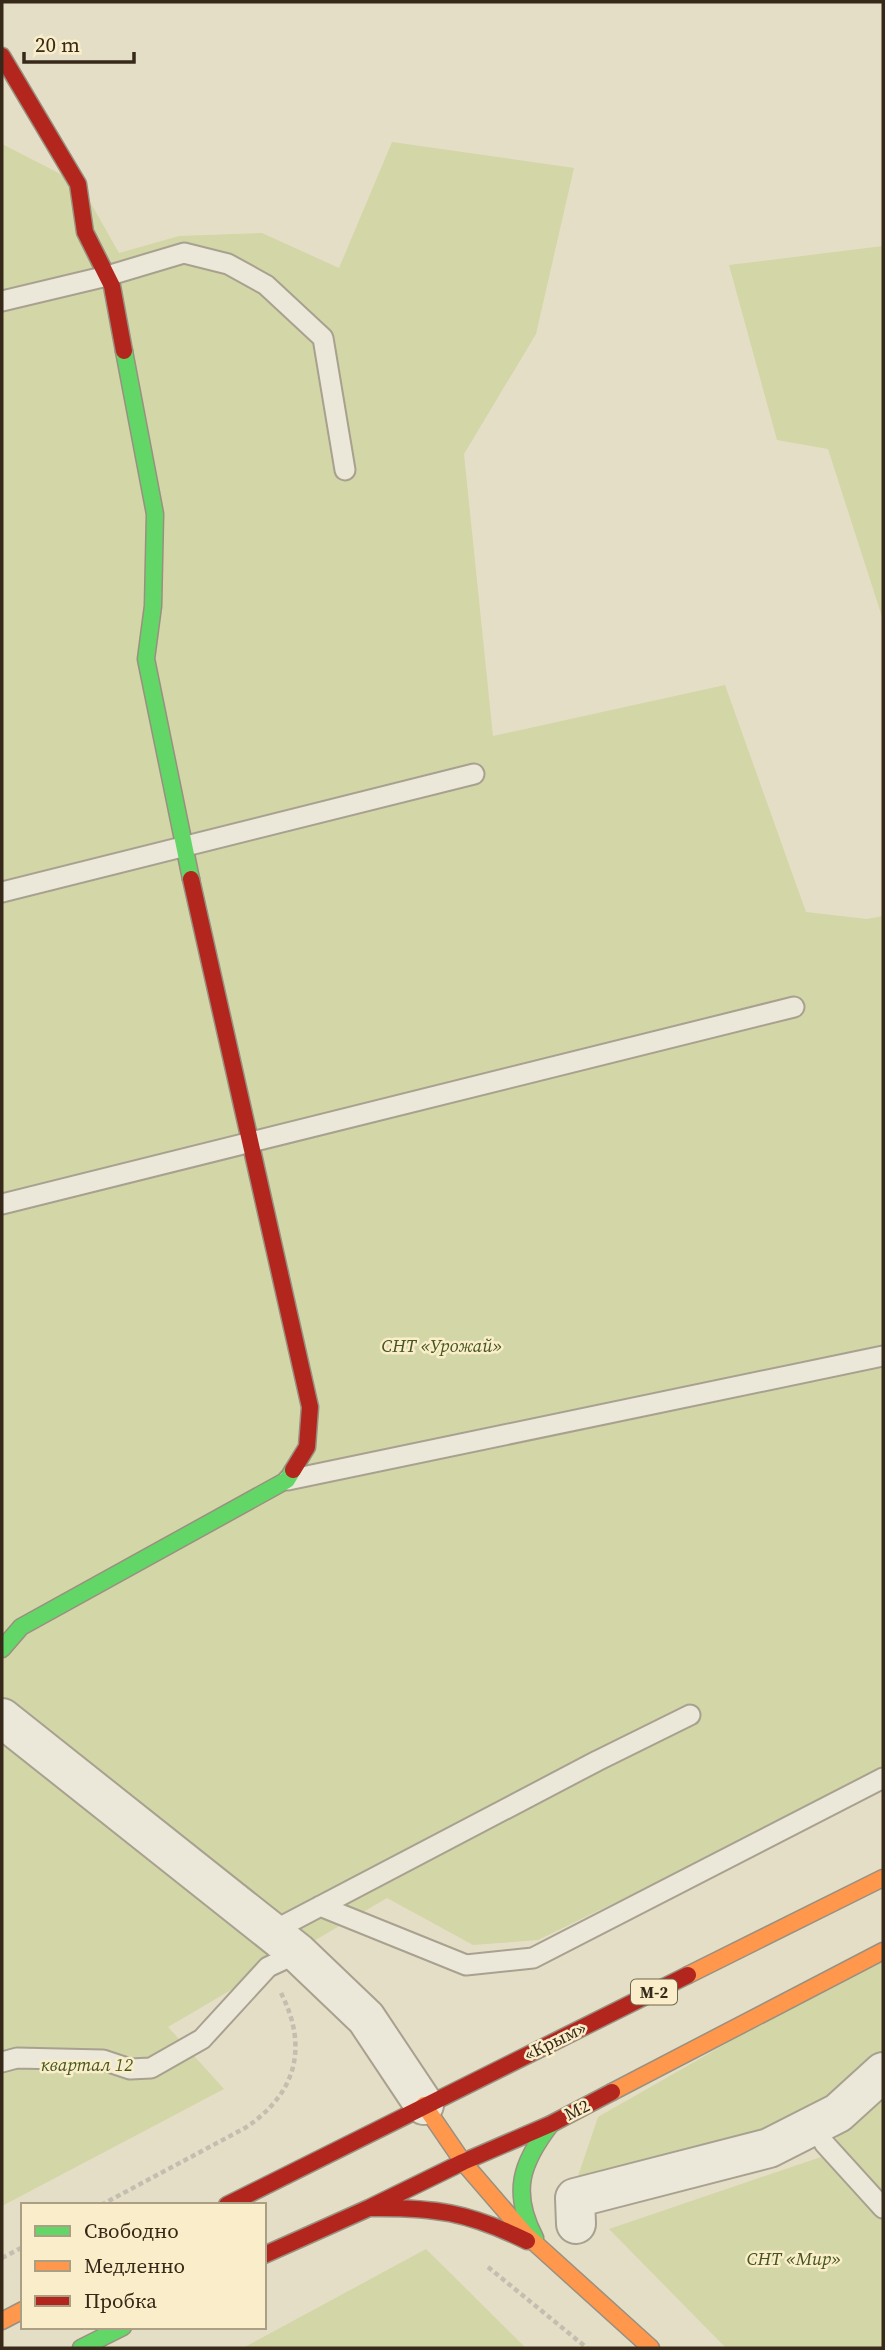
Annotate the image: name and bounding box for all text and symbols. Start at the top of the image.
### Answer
scale bar [24,21,135,65]
text: 20 m [35,30,80,59]
park label: СНТ «Урожай» [382,1333,502,1358]
road number: М-2 [631,1980,677,2004]
street label: «Крым» [520,2015,590,2066]
park label: квартал 12 [41,2052,133,2077]
street label: М2 [560,2093,594,2126]
legend [21,2203,266,2329]
text: Свободно [84,2216,179,2245]
park label: СНТ «Мир» [747,2246,841,2271]
text: Медленно [84,2251,185,2280]
text: Пробка [84,2286,157,2315]

